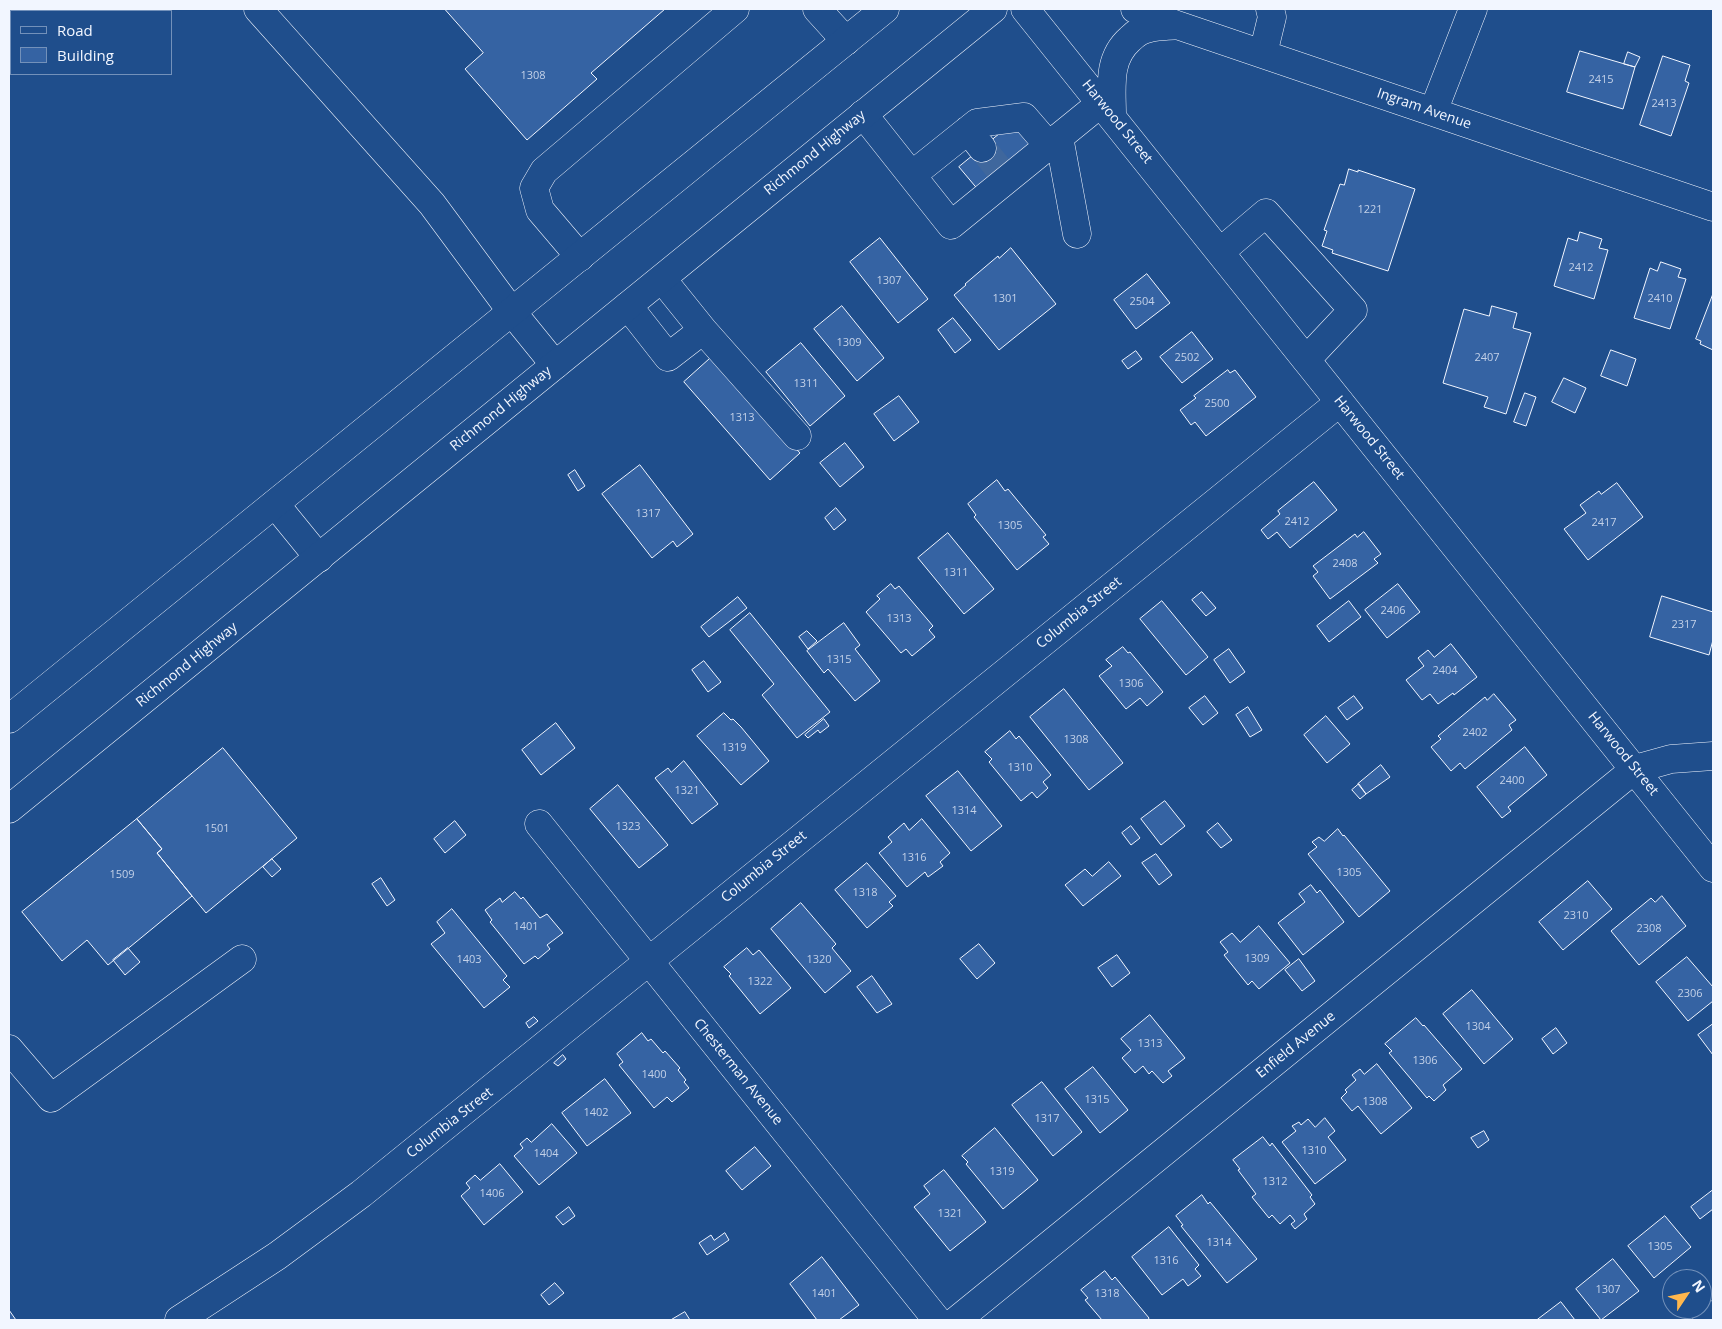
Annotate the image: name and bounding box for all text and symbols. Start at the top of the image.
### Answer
legend [10,10,172,75]
text: Road [57,20,93,40]
text: Building [57,45,114,65]
house number: 1308 [520,69,546,83]
house number: 2415 [1588,73,1614,87]
street label: Harwood Street [1078,77,1156,167]
street label: Ingram Avenue [1374,85,1474,133]
house number: 2413 [1651,97,1677,111]
street label: Richmond Highway [761,107,869,199]
house number: 1221 [1357,203,1383,217]
house number: 2412 [1568,261,1594,275]
house number: 1307 [876,274,902,288]
house number: 1301 [992,292,1018,306]
house number: 2410 [1647,292,1673,306]
house number: 2504 [1129,295,1155,309]
house number: 1309 [836,336,862,350]
house number: 2502 [1174,351,1200,365]
house number: 2407 [1474,351,1500,365]
street label: Richmond Highway [447,363,555,455]
house number: 1311 [793,377,819,391]
street label: Harwood Street [1330,393,1408,483]
house number: 2500 [1204,397,1230,411]
house number: 1313 [729,411,755,425]
house number: 1317 [635,507,661,521]
house number: 2412 [1284,515,1310,529]
house number: 2417 [1591,516,1617,530]
house number: 1305 [997,519,1023,533]
house number: 2408 [1332,557,1358,571]
house number: 1311 [943,566,969,580]
street label: Columbia Street [1033,573,1125,653]
house number: 2406 [1380,604,1406,618]
house number: 1313 [886,612,912,626]
house number: 2317 [1671,618,1697,632]
street label: Richmond Highway [133,619,241,711]
house number: 1315 [826,653,852,667]
house number: 2404 [1432,664,1458,678]
house number: 1306 [1118,677,1144,691]
street label: Harwood Street [1584,709,1662,799]
house number: 2402 [1462,726,1488,740]
house number: 1308 [1063,733,1089,747]
house number: 1319 [721,741,747,755]
house number: 1310 [1007,761,1033,775]
house number: 2400 [1499,774,1525,788]
house number: 1321 [674,784,700,798]
house number: 1314 [951,804,977,818]
house number: 1323 [615,820,641,834]
house number: 1501 [204,822,230,836]
street label: Columbia Street [718,827,810,907]
house number: 1316 [901,851,927,865]
house number: 1305 [1336,866,1362,880]
house number: 1509 [109,868,135,882]
house number: 1318 [852,886,878,900]
house number: 2310 [1563,909,1589,923]
house number: 1401 [513,920,539,934]
house number: 2308 [1636,922,1662,936]
house number: 1309 [1244,952,1270,966]
house number: 1403 [456,953,482,967]
house number: 1320 [806,953,832,967]
house number: 1322 [747,975,773,989]
house number: 2306 [1677,987,1703,1001]
street label: Enfield Avenue [1253,1008,1339,1082]
street label: Chesterman Avenue [690,1015,786,1129]
house number: 1304 [1465,1020,1491,1034]
house number: 1313 [1137,1037,1163,1051]
house number: 1306 [1412,1054,1438,1068]
house number: 1400 [641,1068,667,1082]
street label: Columbia Street [403,1084,497,1162]
house number: 1315 [1084,1093,1110,1107]
house number: 1308 [1362,1095,1388,1109]
house number: 1402 [583,1106,609,1120]
house number: 1317 [1034,1112,1060,1126]
house number: 1310 [1301,1144,1327,1158]
house number: 1404 [533,1147,559,1161]
house number: 1319 [989,1165,1015,1179]
house number: 1312 [1262,1175,1288,1189]
house number: 1406 [479,1187,505,1201]
house number: 1321 [937,1207,963,1221]
house number: 1314 [1206,1236,1232,1250]
house number: 1305 [1647,1240,1673,1254]
house number: 1316 [1153,1254,1179,1268]
north arrow [1662,1269,1712,1319]
text: N [1688,1276,1710,1296]
house number: 1307 [1595,1283,1621,1297]
house number: 1401 [811,1287,837,1301]
house number: 1318 [1094,1287,1120,1301]

